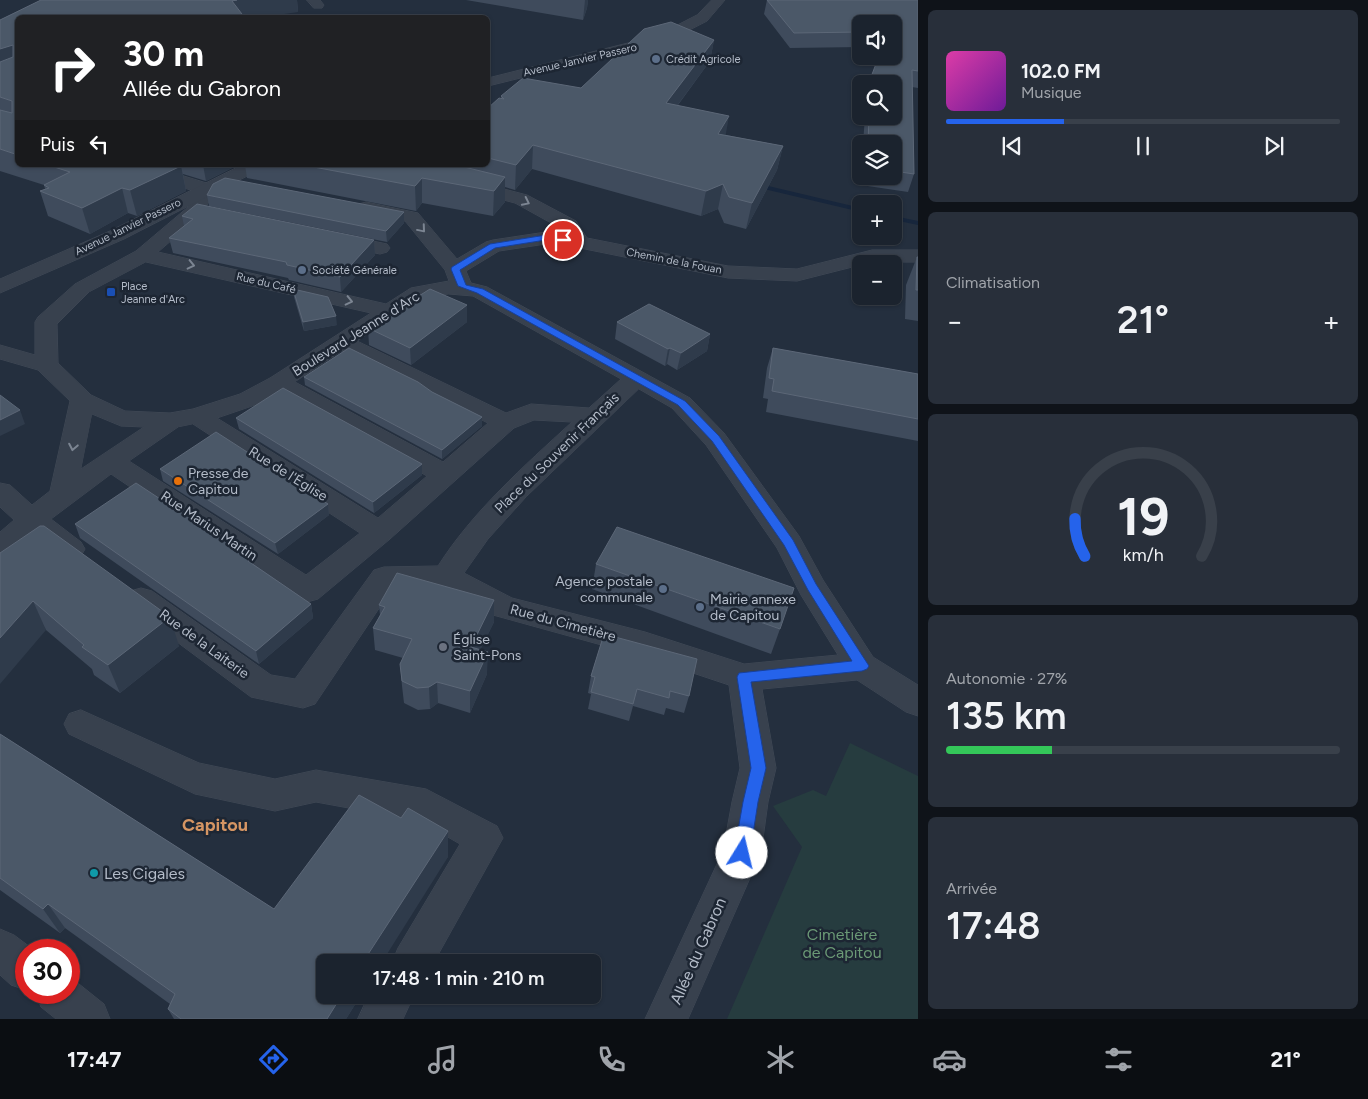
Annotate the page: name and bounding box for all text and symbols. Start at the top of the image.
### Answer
map controls [852,15,902,305]
button: sound [852,15,902,65]
text: 30 m [123,33,204,75]
icon: right [40,35,105,100]
street label: Avenue Janvier Passero [522,41,638,79]
marker: Crédit Agricole [650,53,662,65]
place label: Crédit Agricole [666,53,740,66]
text: 102.0 FM [1021,60,1101,83]
text: Allée du Gabron [123,75,281,102]
button: search [852,75,902,125]
text: Musique [1021,83,1082,102]
icon: left [85,130,113,158]
icon: previous [998,132,1026,160]
icon: pause [1129,132,1157,160]
icon: next [1260,132,1288,160]
text: Puis [40,133,75,156]
button: layers [852,135,902,185]
button: + [852,195,902,245]
street label: Avenue Janvier Passero [73,196,183,258]
one-way arrow [520,196,529,206]
pin [542,219,584,261]
one-way arrow [416,224,425,233]
icon: arrive [549,226,577,254]
street label: Chemin de la Fouan [625,245,723,277]
button: − [852,255,902,305]
one-way arrow [186,259,195,270]
marker: Société Générale [296,264,308,276]
place label: Société Générale [312,264,397,277]
street label: Rue du Café [235,270,297,296]
text: Climatisation [946,273,1040,292]
place label: Place Jeanne d'Arc [121,280,185,306]
marker: Place Jeanne d'Arc [105,286,117,298]
street label: Boulevard Jeanne d'Arc [289,288,423,380]
one-way arrow [345,295,353,306]
text: 21° [1117,297,1169,343]
text: − [946,304,963,338]
text: + [1323,304,1340,338]
street label: Place du Souvenir Français [491,389,623,517]
one-way arrow [68,443,78,452]
street label: Rue de l'Église [245,443,331,505]
place label: Presse de Capitou [188,465,249,498]
marker: Presse de Capitou [172,475,184,487]
text: 19 [1117,486,1169,548]
street label: Rue Marius Martin [158,487,261,565]
text: km/h [1123,544,1163,565]
place label: Agence postale communale [555,573,653,606]
marker: Agence postale communale [657,583,669,595]
place label: Mairie annexe de Capitou [710,591,796,624]
street label: Rue du Cimetière [508,601,618,645]
marker: Mairie annexe de Capitou [694,601,706,613]
street label: Rue de la Laiterie [156,606,253,682]
place label: Église Saint-Pons [453,631,521,664]
marker: Église Saint-Pons [437,641,449,653]
text: Autonomie · 27% [946,669,1067,688]
text: 135 km [946,693,1066,739]
district label: Capitou [182,814,248,836]
position arrow [715,826,767,878]
place label: Les Cigales [104,864,185,883]
marker: Les Cigales [88,867,100,879]
text: Arrivée [946,879,997,898]
street label: Allée du Gabron [666,895,730,1007]
text: 17:48 [946,903,1041,949]
park label: Cimetière de Capitou [802,925,882,962]
speed limit sign: 30 [15,939,80,1004]
text: 17:48 · 1 min · 210 m [373,967,544,990]
icon: directions [256,1042,291,1077]
icon: music [425,1042,460,1077]
icon: phone [594,1042,629,1077]
icon: climate [763,1042,798,1077]
icon: car [932,1042,967,1077]
icon: filters [1101,1042,1136,1077]
text: 17:47 [67,1046,121,1073]
text: 21° [1270,1046,1301,1073]

